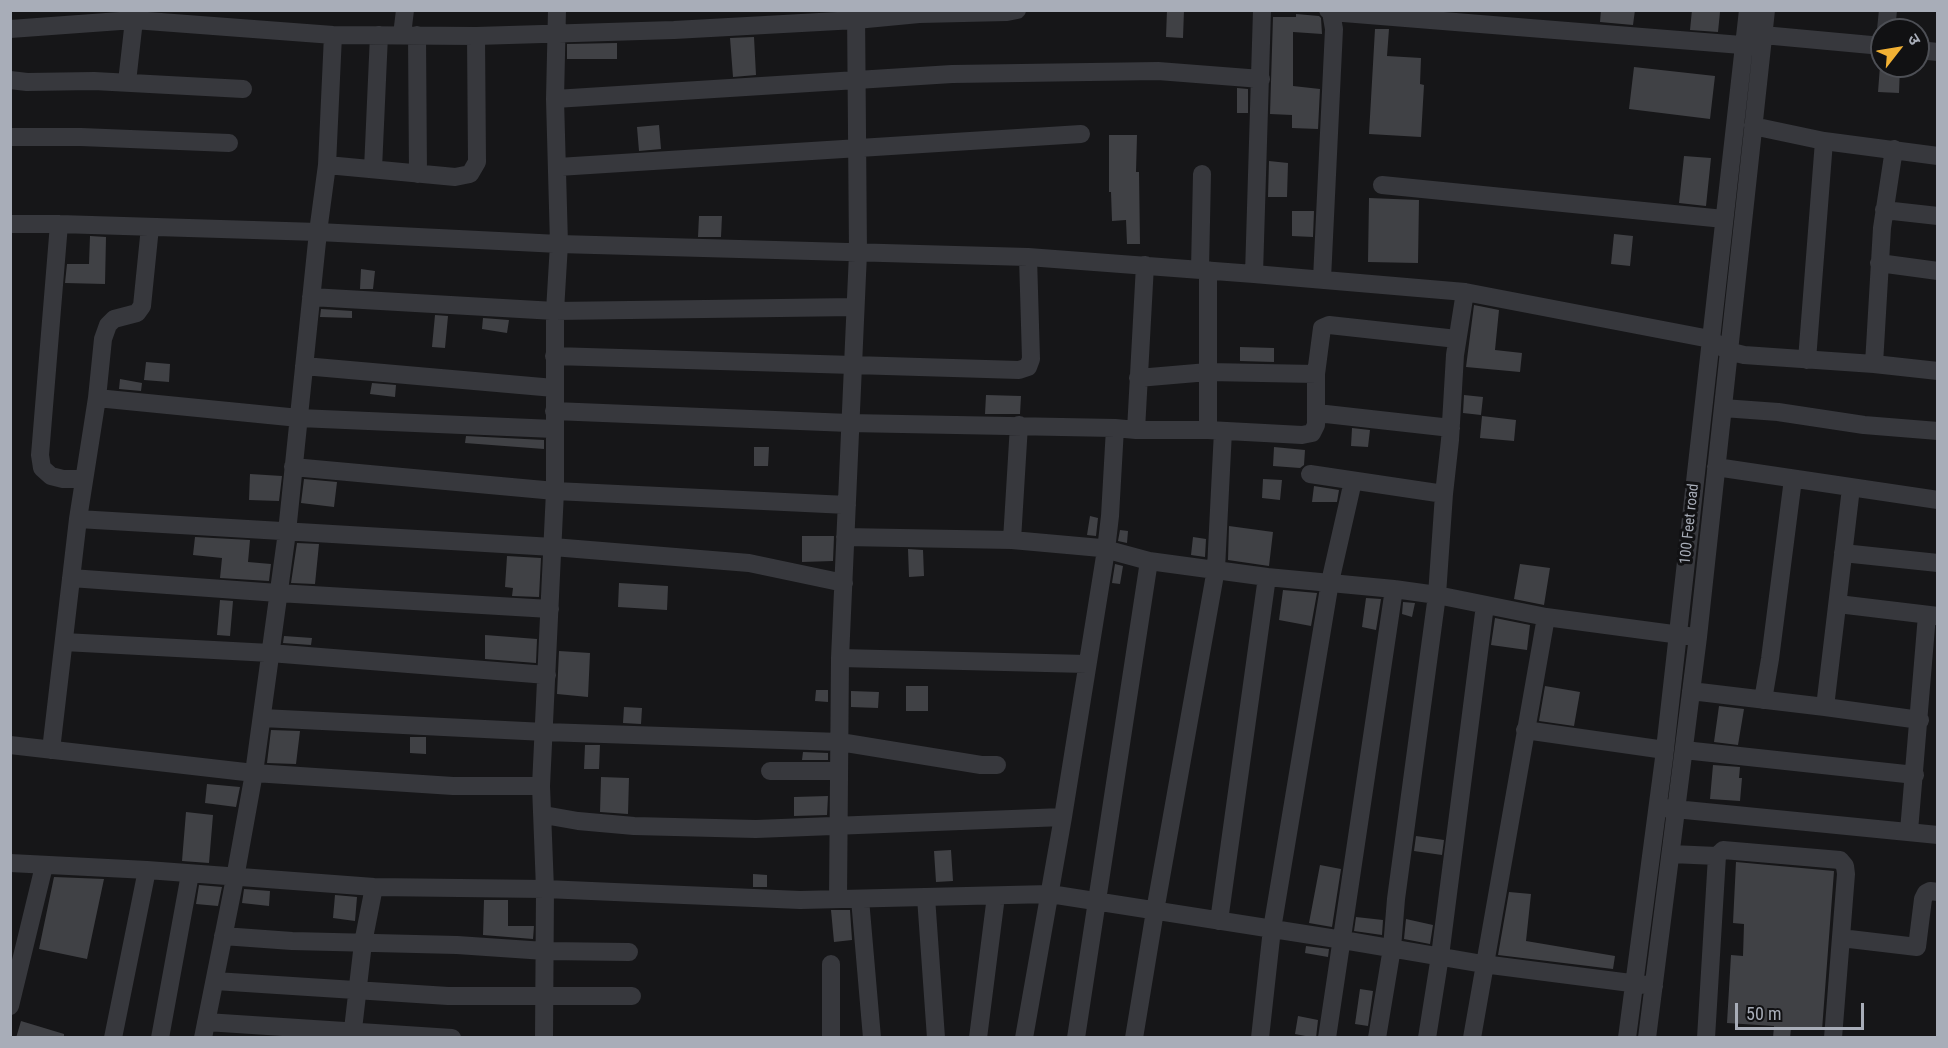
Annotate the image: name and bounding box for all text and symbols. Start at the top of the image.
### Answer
north arrow [1870,18,1930,78]
text: उ [1904,31,1925,48]
street label: 100 Feet road [1677,483,1703,565]
scale bar [1738,991,1867,1029]
text: 50 m [1746,1003,1781,1024]

